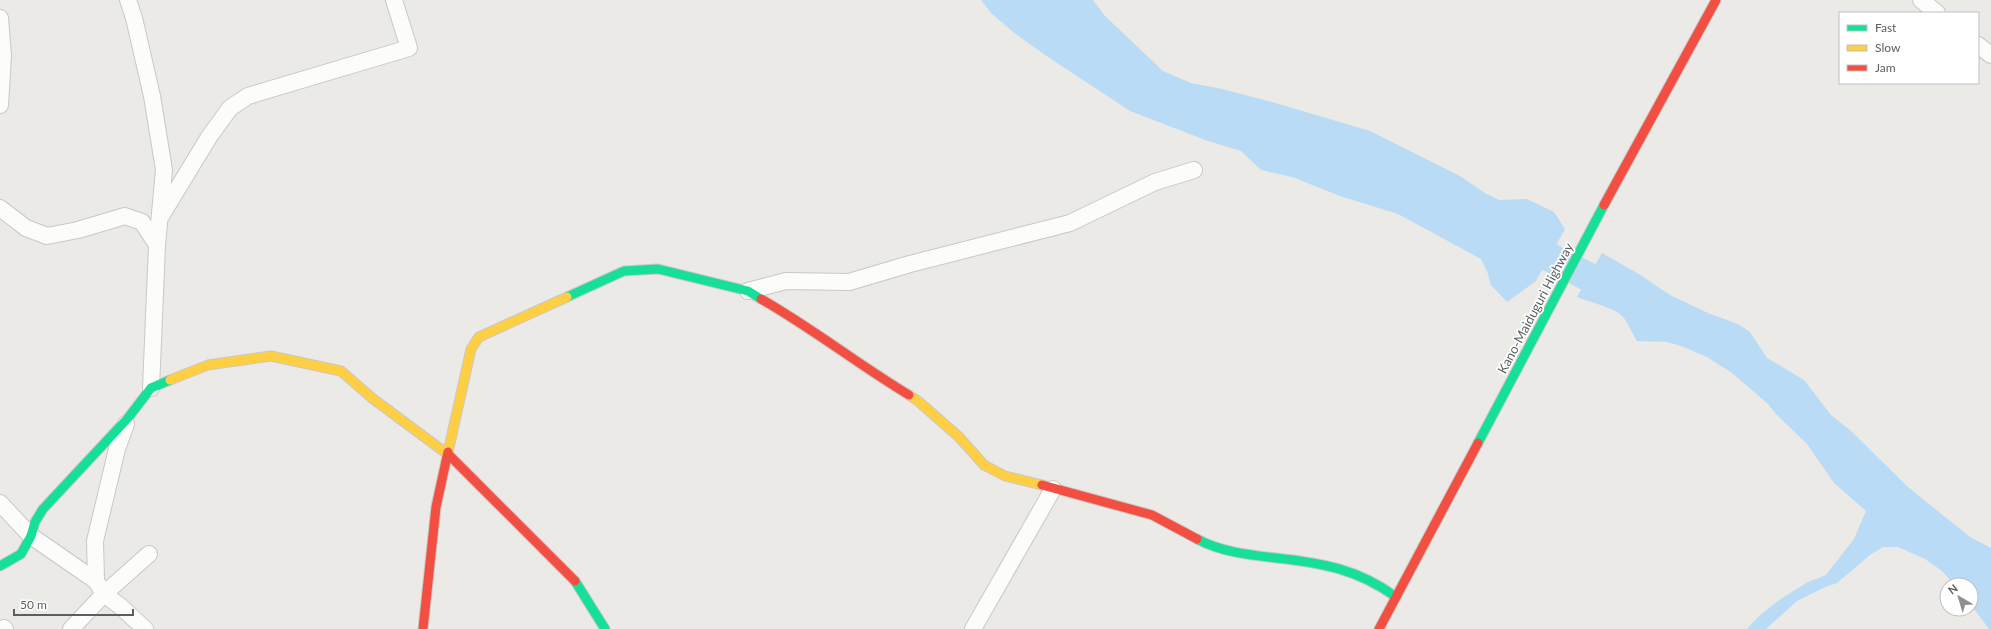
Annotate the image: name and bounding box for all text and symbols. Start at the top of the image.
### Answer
legend [1839,12,1979,84]
text: Fast [1875,20,1897,35]
text: Slow [1875,40,1901,55]
text: Jam [1875,60,1896,75]
street label: Kano-Maiduguri Highway [1494,240,1576,376]
north arrow [1939,577,1979,617]
text: N [1945,581,1960,596]
scale bar [14,591,133,617]
text: 50 m [20,597,47,612]

